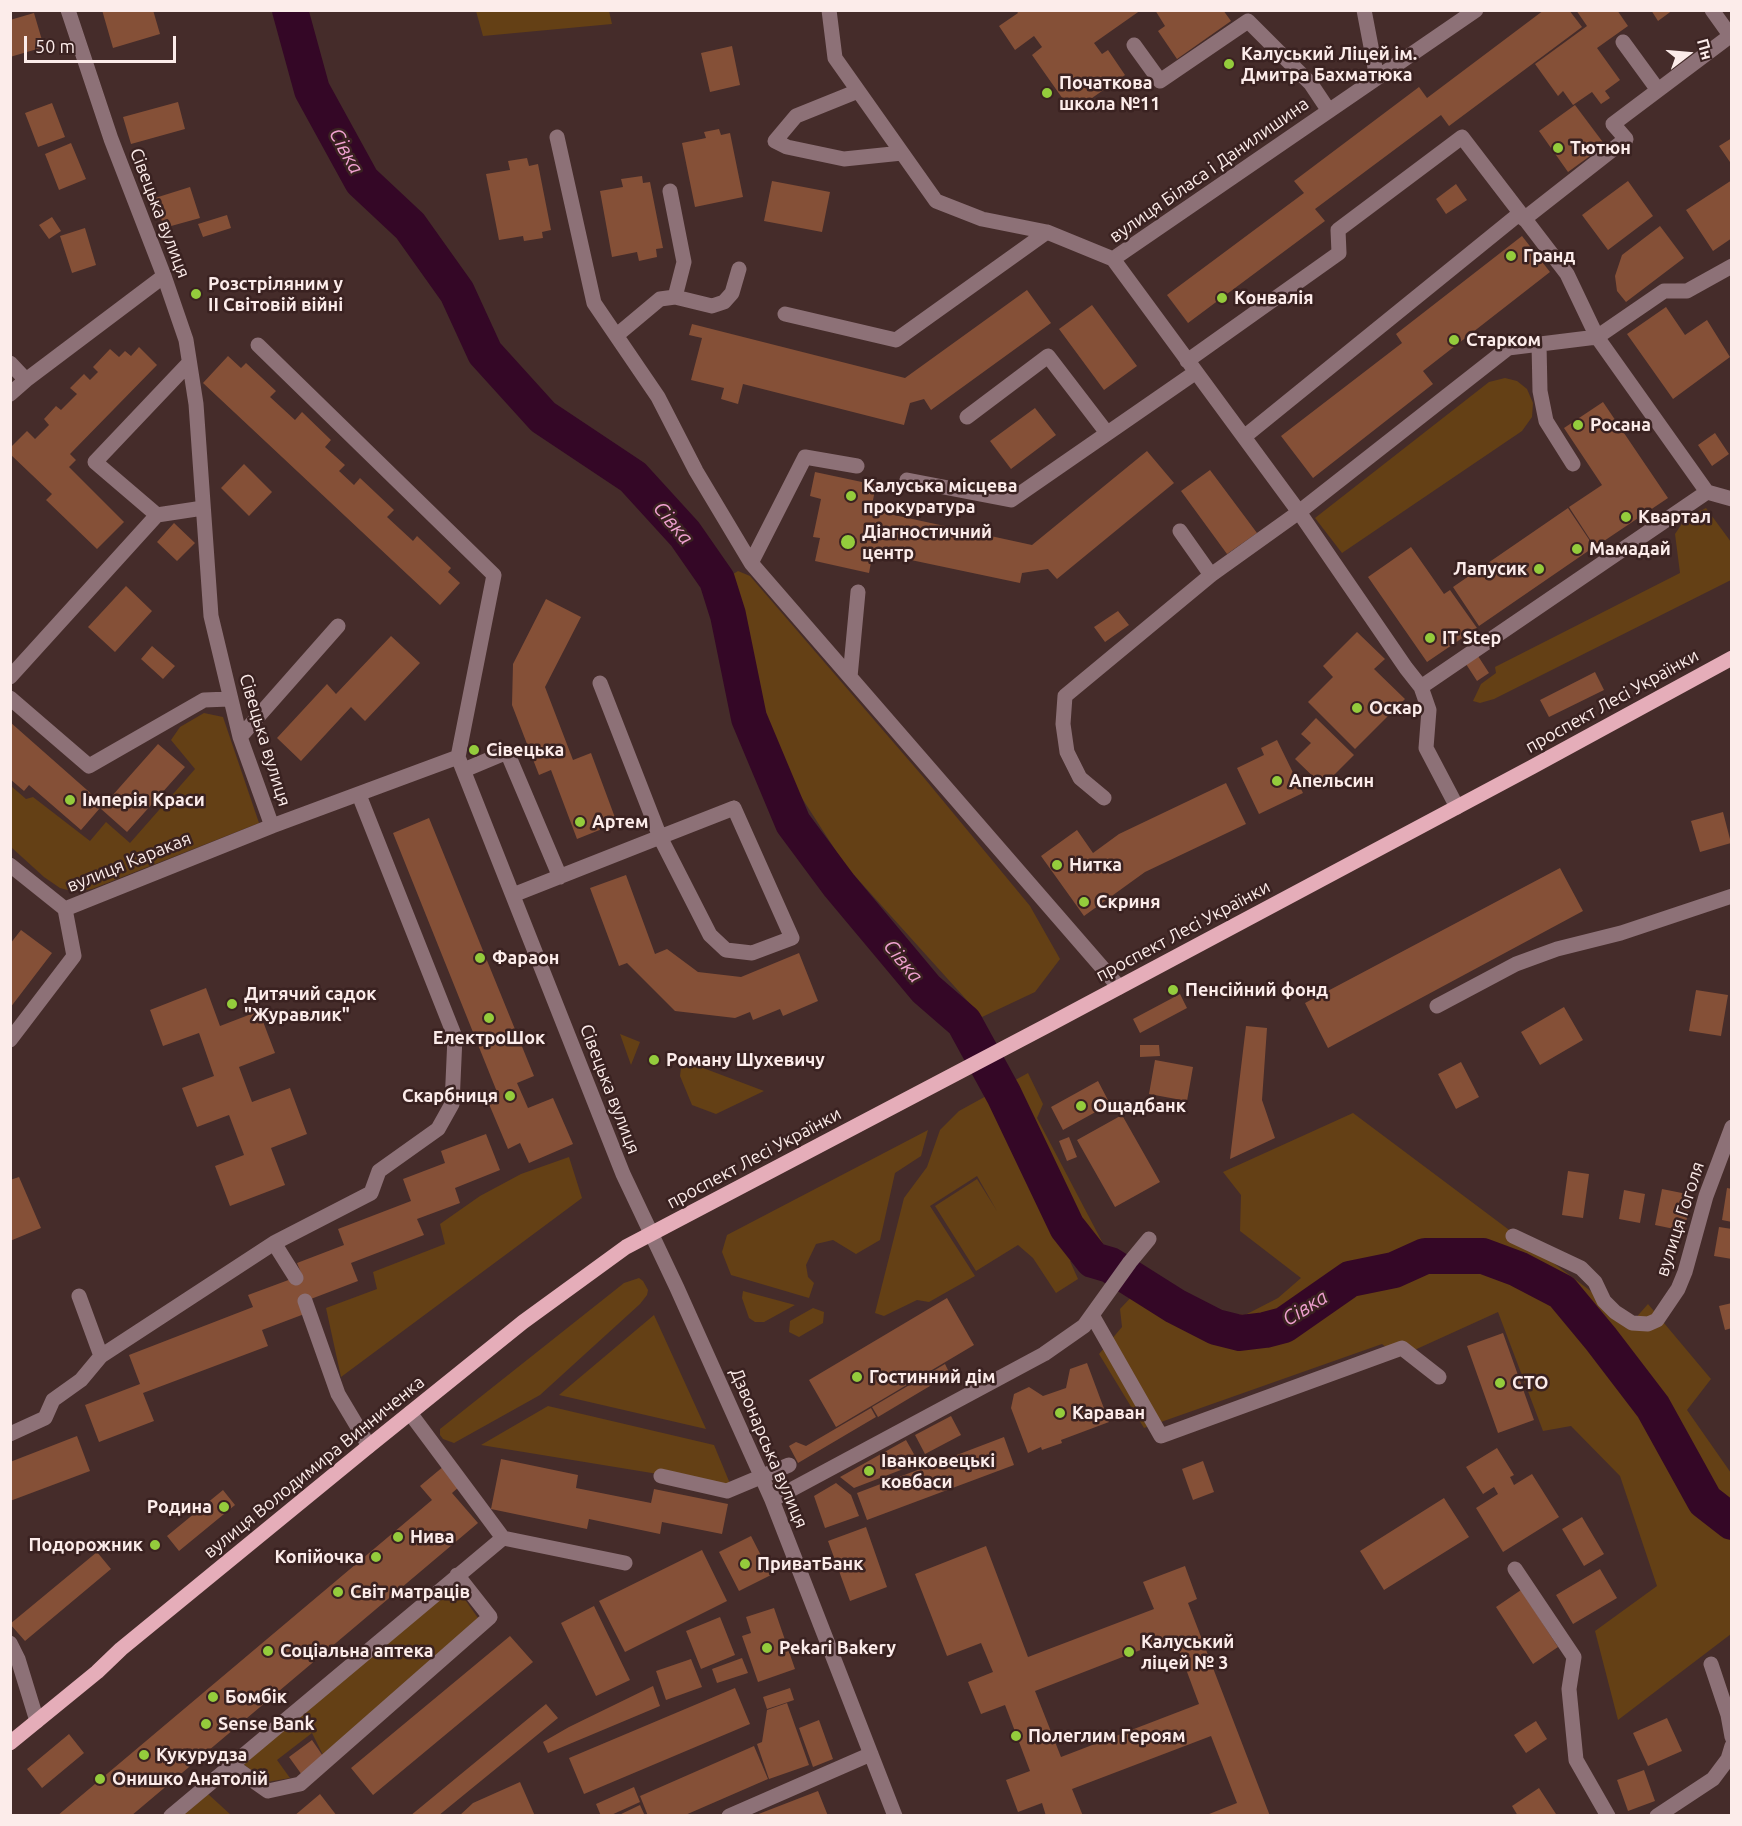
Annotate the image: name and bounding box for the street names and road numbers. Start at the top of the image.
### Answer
street label: вулиця Біласа і Данилишина [1105,93,1313,247]
street label: Сівецька вулиця [125,145,195,281]
street label: проспект Лесі Українки [1522,644,1702,758]
street label: Сівецька вулиця [235,671,295,809]
street label: вулиця Каракая [64,827,194,897]
street label: проспект Лесі Українки [1092,876,1274,986]
street label: Сівецька вулиця [575,1021,645,1157]
street label: проспект Лесі Українки [663,1103,845,1213]
street label: вулиця Гоголя [1651,1159,1709,1279]
street label: Дзвонарська вулиця [725,1365,813,1531]
street label: вулиця Володимира Винниченка [199,1371,429,1563]

